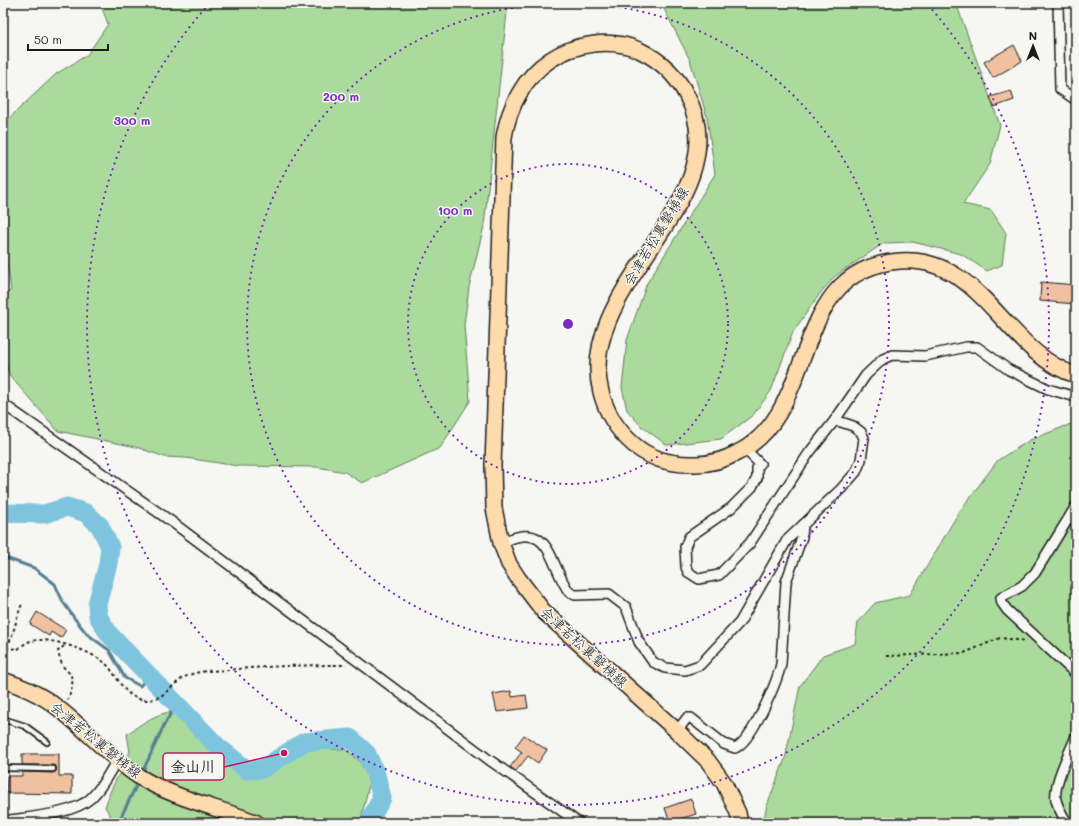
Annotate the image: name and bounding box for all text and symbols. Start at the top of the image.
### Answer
scale bar [28,26,108,52]
north arrow [1013,26,1053,66]
text: N [1029,28,1037,43]
text: 50 m [34,31,62,47]
text: 200 m [323,88,359,104]
text: 300 m [114,112,150,128]
street label: 会津若松裏磐梯線 [619,183,693,289]
text: 100 m [438,202,472,218]
centre of rings [561,317,575,331]
street label: 会津若松裏磐梯線 [536,602,632,691]
street label: 会津若松裏磐梯線 [47,697,146,782]
callout: 金山川 [163,753,224,780]
text: 金山川 [170,756,216,776]

